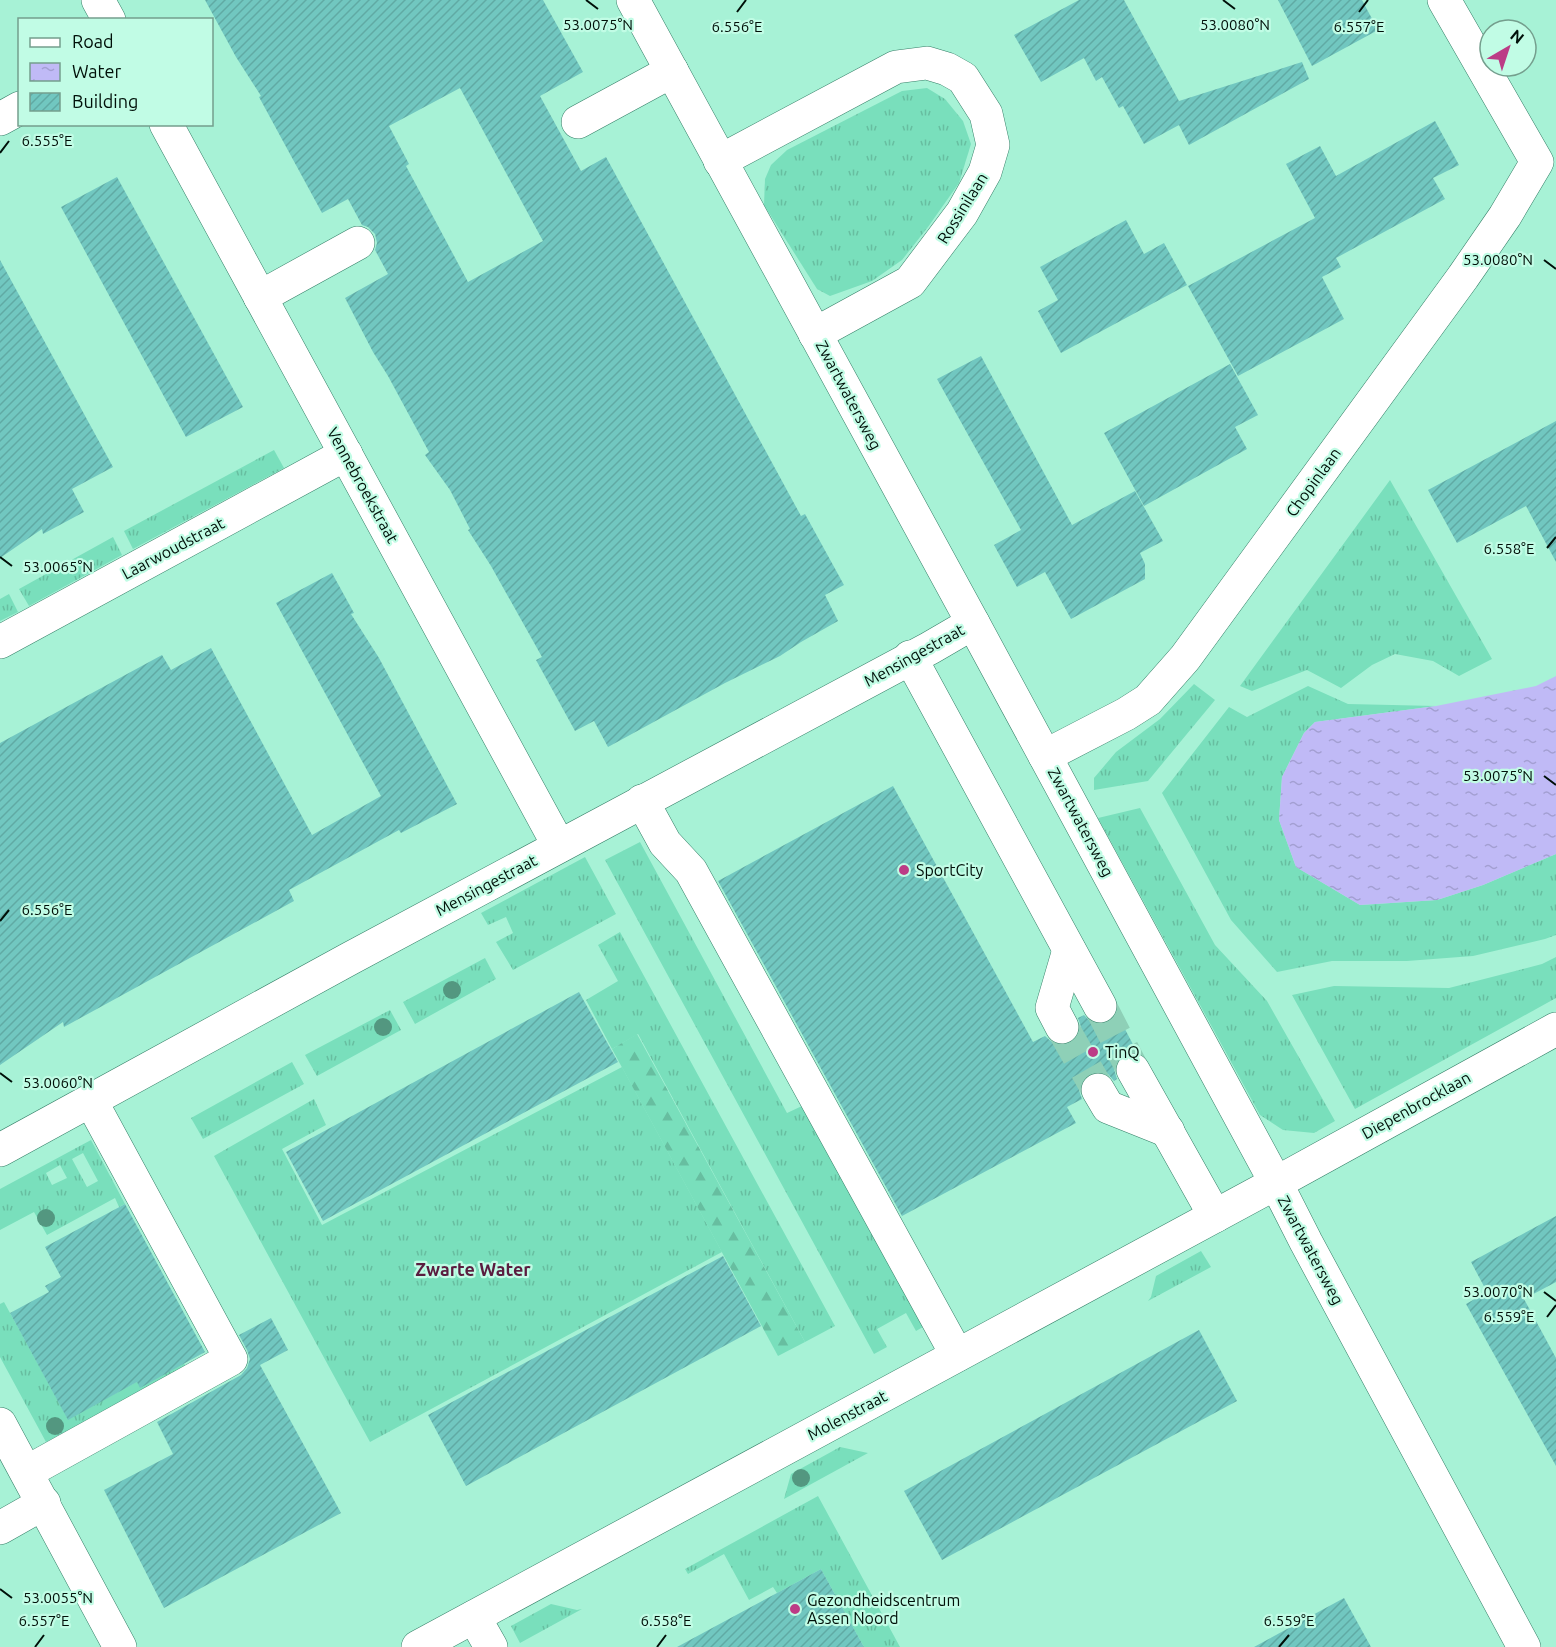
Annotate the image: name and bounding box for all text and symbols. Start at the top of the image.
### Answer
text: 53.0075°N [563,16,633,33]
text: 53.0080°N [1200,16,1270,33]
legend [18,18,213,126]
text: 6.556°E [712,18,762,35]
text: 6.557°E [1334,18,1384,35]
north arrow [1478,18,1538,78]
text: N [1507,26,1528,47]
text: Road [72,31,114,51]
text: Water [72,61,122,81]
text: Building [72,91,138,111]
text: 6.555°E [22,132,72,149]
street label: Rossinilaan [933,169,991,247]
text: 53.0080°N [1463,251,1533,268]
street label: Zwartwatersweg [813,337,885,453]
street label: Vennebroekstraat [324,424,403,546]
street label: Chopinlaan [1282,444,1344,520]
street label: Laarwoudstraat [119,513,228,583]
text: 6.558°E [1484,540,1534,557]
text: 53.0065°N [23,558,93,575]
street label: Mensingestraat [861,620,968,690]
street label: Zwartwatersweg [1045,764,1117,880]
text: 53.0075°N [1463,767,1533,784]
street label: Mensingestraat [432,850,540,919]
place label: SportCity [916,861,983,879]
marker: SportCity [897,863,911,877]
text: 6.556°E [22,901,72,918]
place label: TinQ [1105,1043,1140,1061]
marker: TinQ [1086,1045,1100,1059]
street label: Diepenbrocklaan [1359,1068,1473,1142]
text: 53.0060°N [23,1074,93,1091]
street label: Zwartwatersweg [1275,1192,1347,1308]
district label: Zwarte Water [415,1259,531,1279]
text: 53.0070°N [1463,1283,1533,1300]
text: 6.559°E [1484,1308,1534,1325]
street label: Molenstraat [804,1386,890,1443]
text: 53.0055°N [23,1589,93,1606]
place label: Gezondheidscentrum Assen Noord [807,1591,960,1627]
marker: Gezondheidscentrum Assen Noord [788,1602,802,1616]
text: 6.557°E [19,1612,69,1629]
text: 6.558°E [641,1612,691,1629]
text: 6.559°E [1264,1612,1314,1629]

